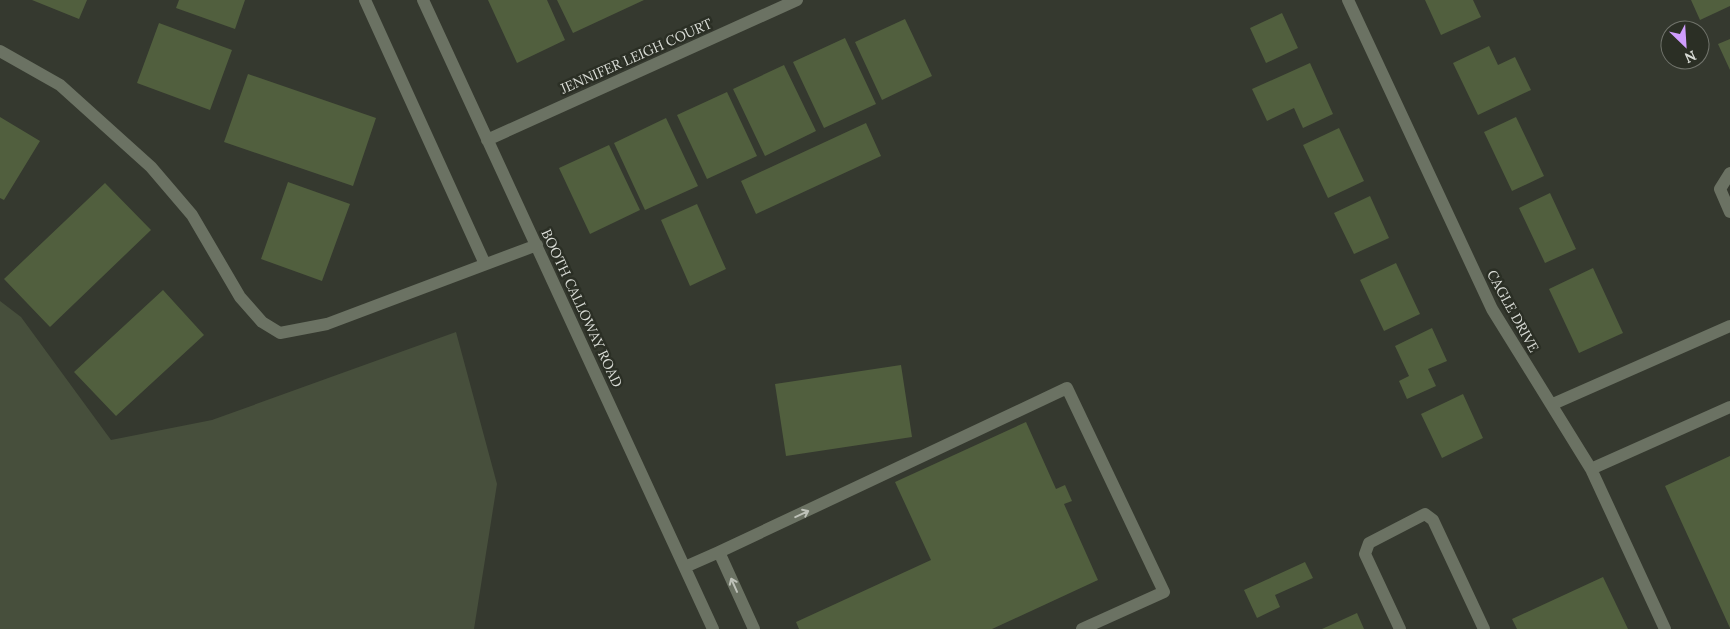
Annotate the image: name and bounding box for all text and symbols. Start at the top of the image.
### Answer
street label: JENNIFER LEIGH COURT [556,14,715,98]
north arrow [1660,20,1710,70]
text: N [1682,46,1699,67]
street label: BOOTH CALLOWAY ROAD [537,226,627,390]
street label: CAGLE DRIVE [1483,267,1543,355]
one-way arrow [794,508,809,518]
one-way arrow [729,578,739,593]

